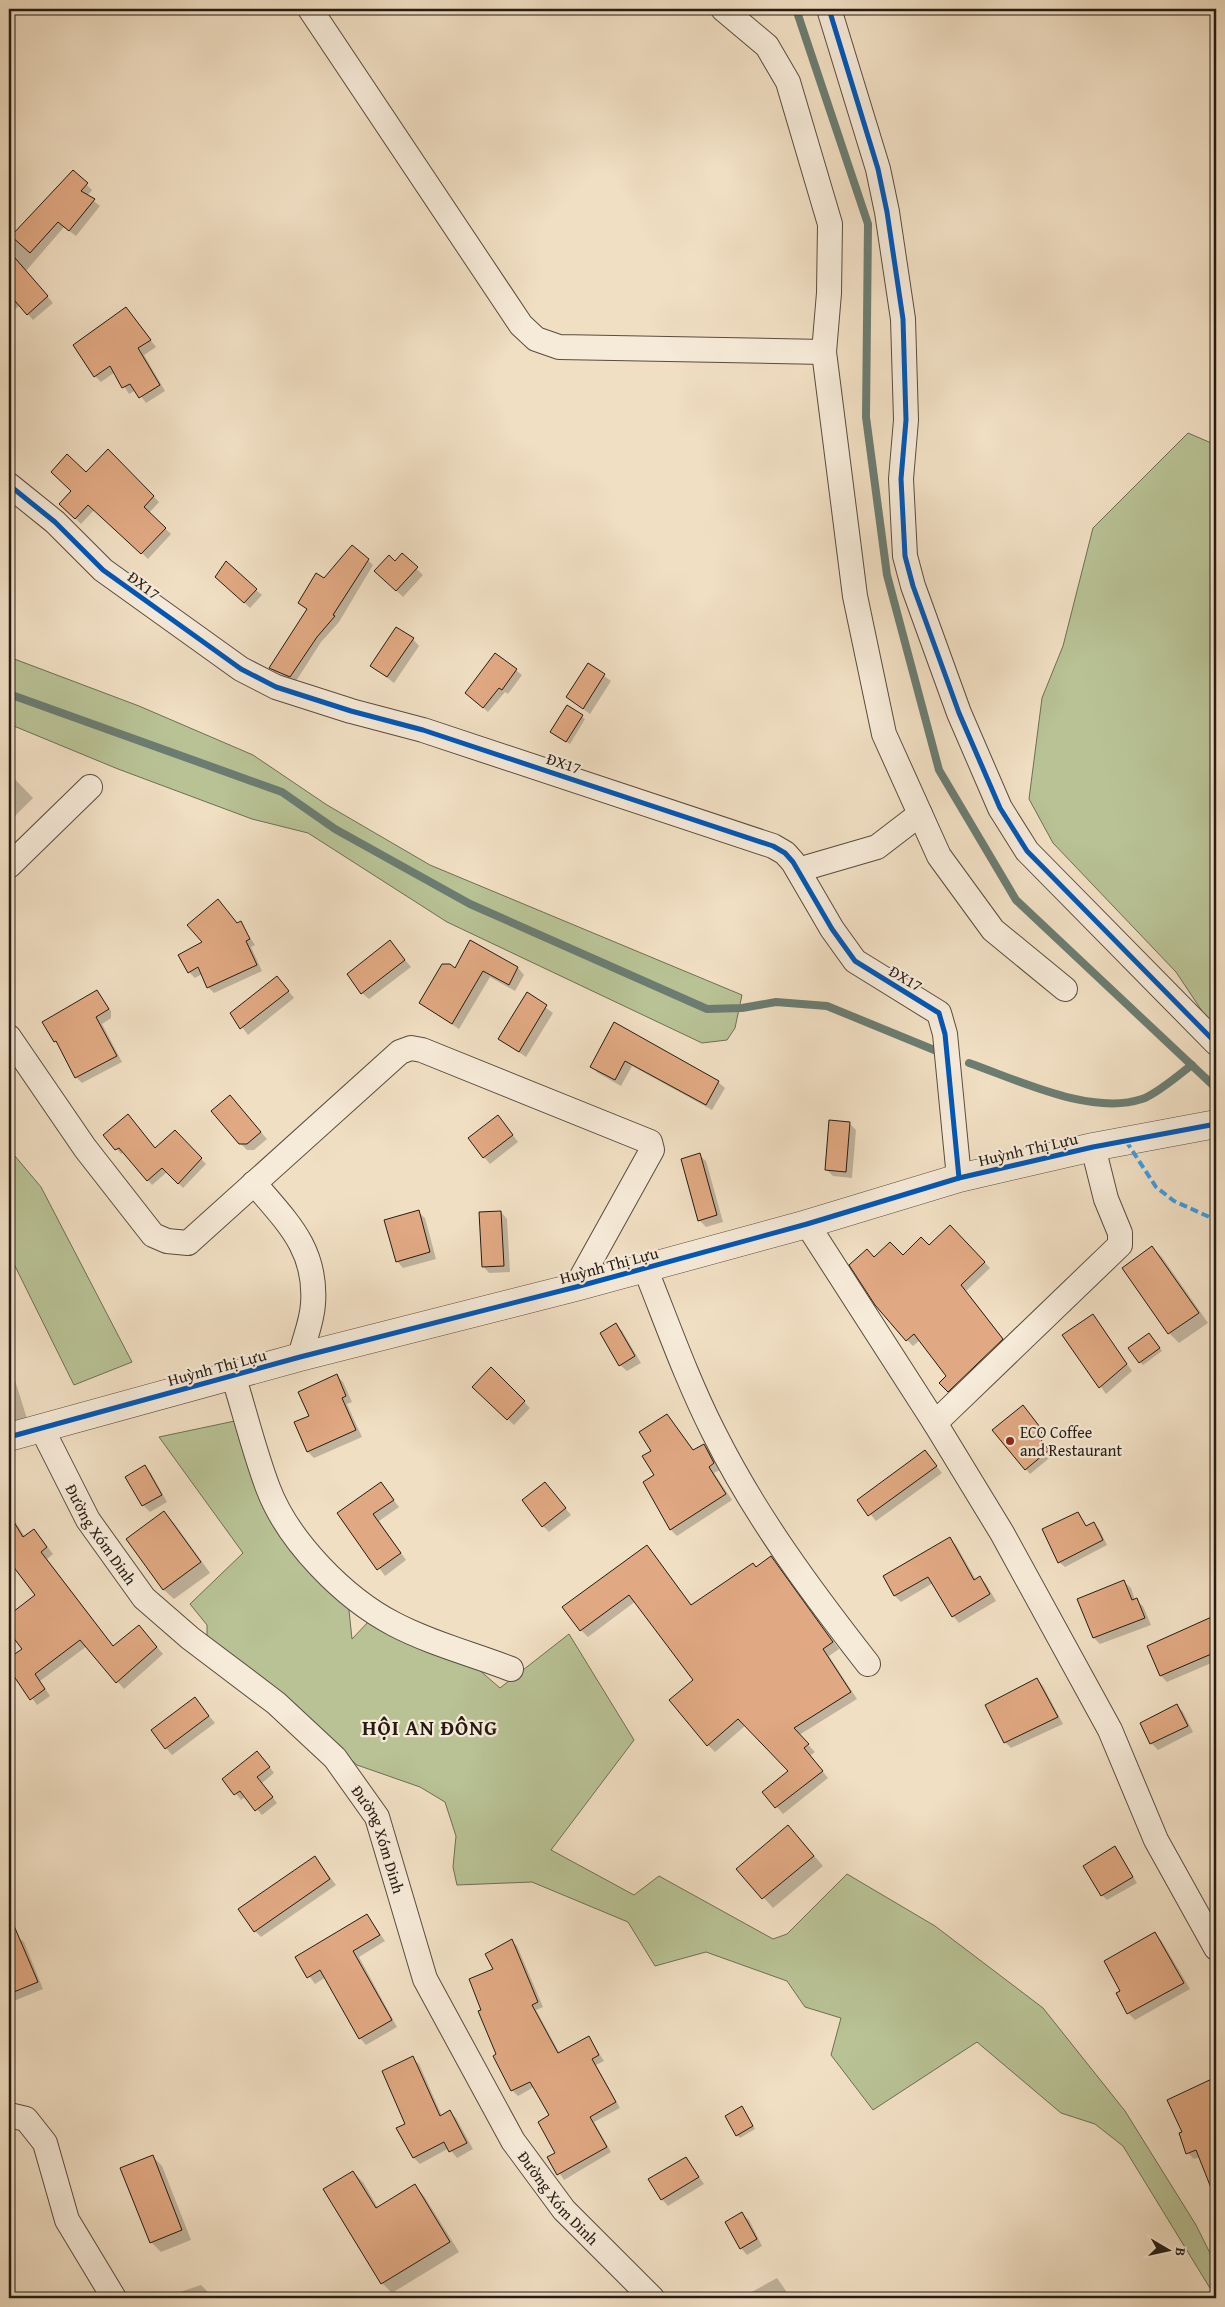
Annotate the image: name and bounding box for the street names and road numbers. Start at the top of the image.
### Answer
street label: ĐX17 [123,565,165,605]
street label: ĐX17 [544,746,585,780]
street label: ĐX17 [885,959,927,997]
street label: Huỳnh Thị Lựu [976,1126,1080,1172]
street label: Huỳnh Thị Lựu [557,1240,661,1290]
street label: Huỳnh Thị Lựu [165,1342,269,1392]
street label: Đường Xóm Dinh [60,1480,143,1590]
street label: Đường Xóm Dinh [346,1780,411,1896]
street label: Đường Xóm Dinh [512,2146,604,2250]

